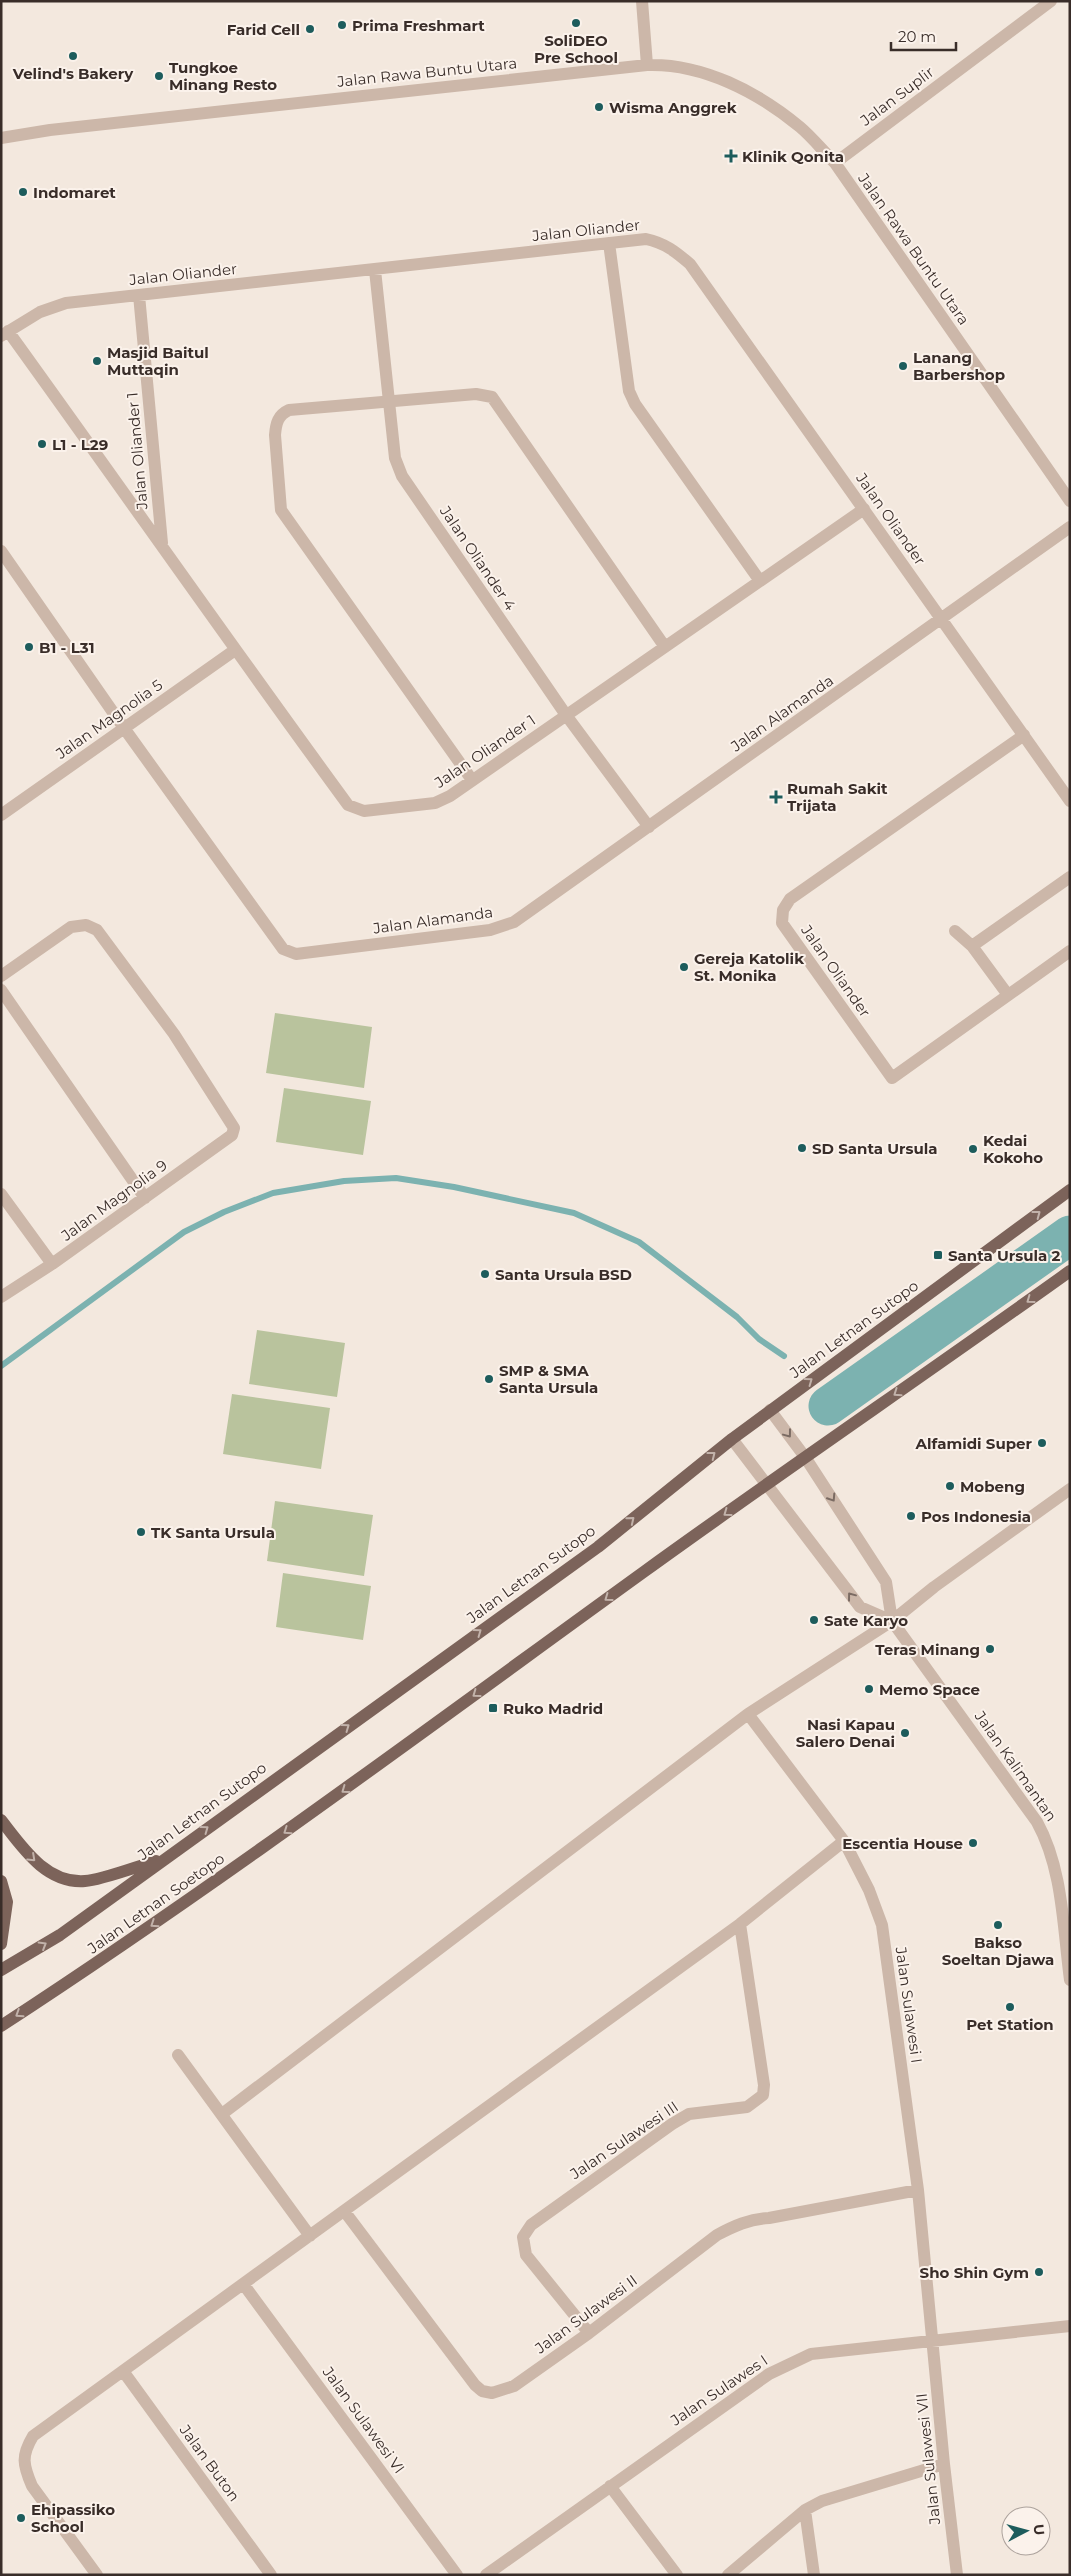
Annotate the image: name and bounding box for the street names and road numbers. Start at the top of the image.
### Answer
street label: Jalan Rawa Buntu Utara [335,53,518,91]
street label: Jalan Suplir [856,62,937,130]
street label: Jalan Rawa Buntu Utara [854,169,974,329]
street label: Jalan Oliander [530,215,641,245]
street label: Jalan Oliander [127,259,238,289]
street label: Jalan Oliander 1 [122,392,152,511]
street label: Jalan Oliander [852,468,930,569]
street label: Jalan Oliander 4 [435,501,520,614]
street label: Jalan Alamanda [726,671,837,756]
street label: Jalan Magnolia 5 [51,675,166,763]
street label: Jalan Oliander 1 [430,710,539,792]
street label: Jalan Alamanda [371,902,494,938]
street label: Jalan Oliander [797,920,875,1021]
street label: Jalan Magnolia 9 [57,1155,171,1245]
street label: Jalan Letnan Sutopo [785,1276,922,1383]
street label: Jalan Letnan Sutopo [462,1521,599,1628]
street label: Jalan Kalimantan [970,1706,1061,1825]
street label: Jalan Letnan Sutopo [133,1758,270,1865]
street label: Jalan Letnan Soetopo [83,1849,228,1958]
street label: Jalan Sulawesi I [891,1945,927,2064]
street label: Jalan Sulawesi III [566,2097,682,2184]
street label: Jalan Sulawesi II [530,2271,641,2358]
street label: Jalan Sulawes I [666,2350,771,2430]
street label: Jalan Sulawesi VI [318,2362,409,2477]
street label: Jalan Sulawesi VII [912,2392,944,2527]
street label: Jalan Buton [175,2420,244,2505]

